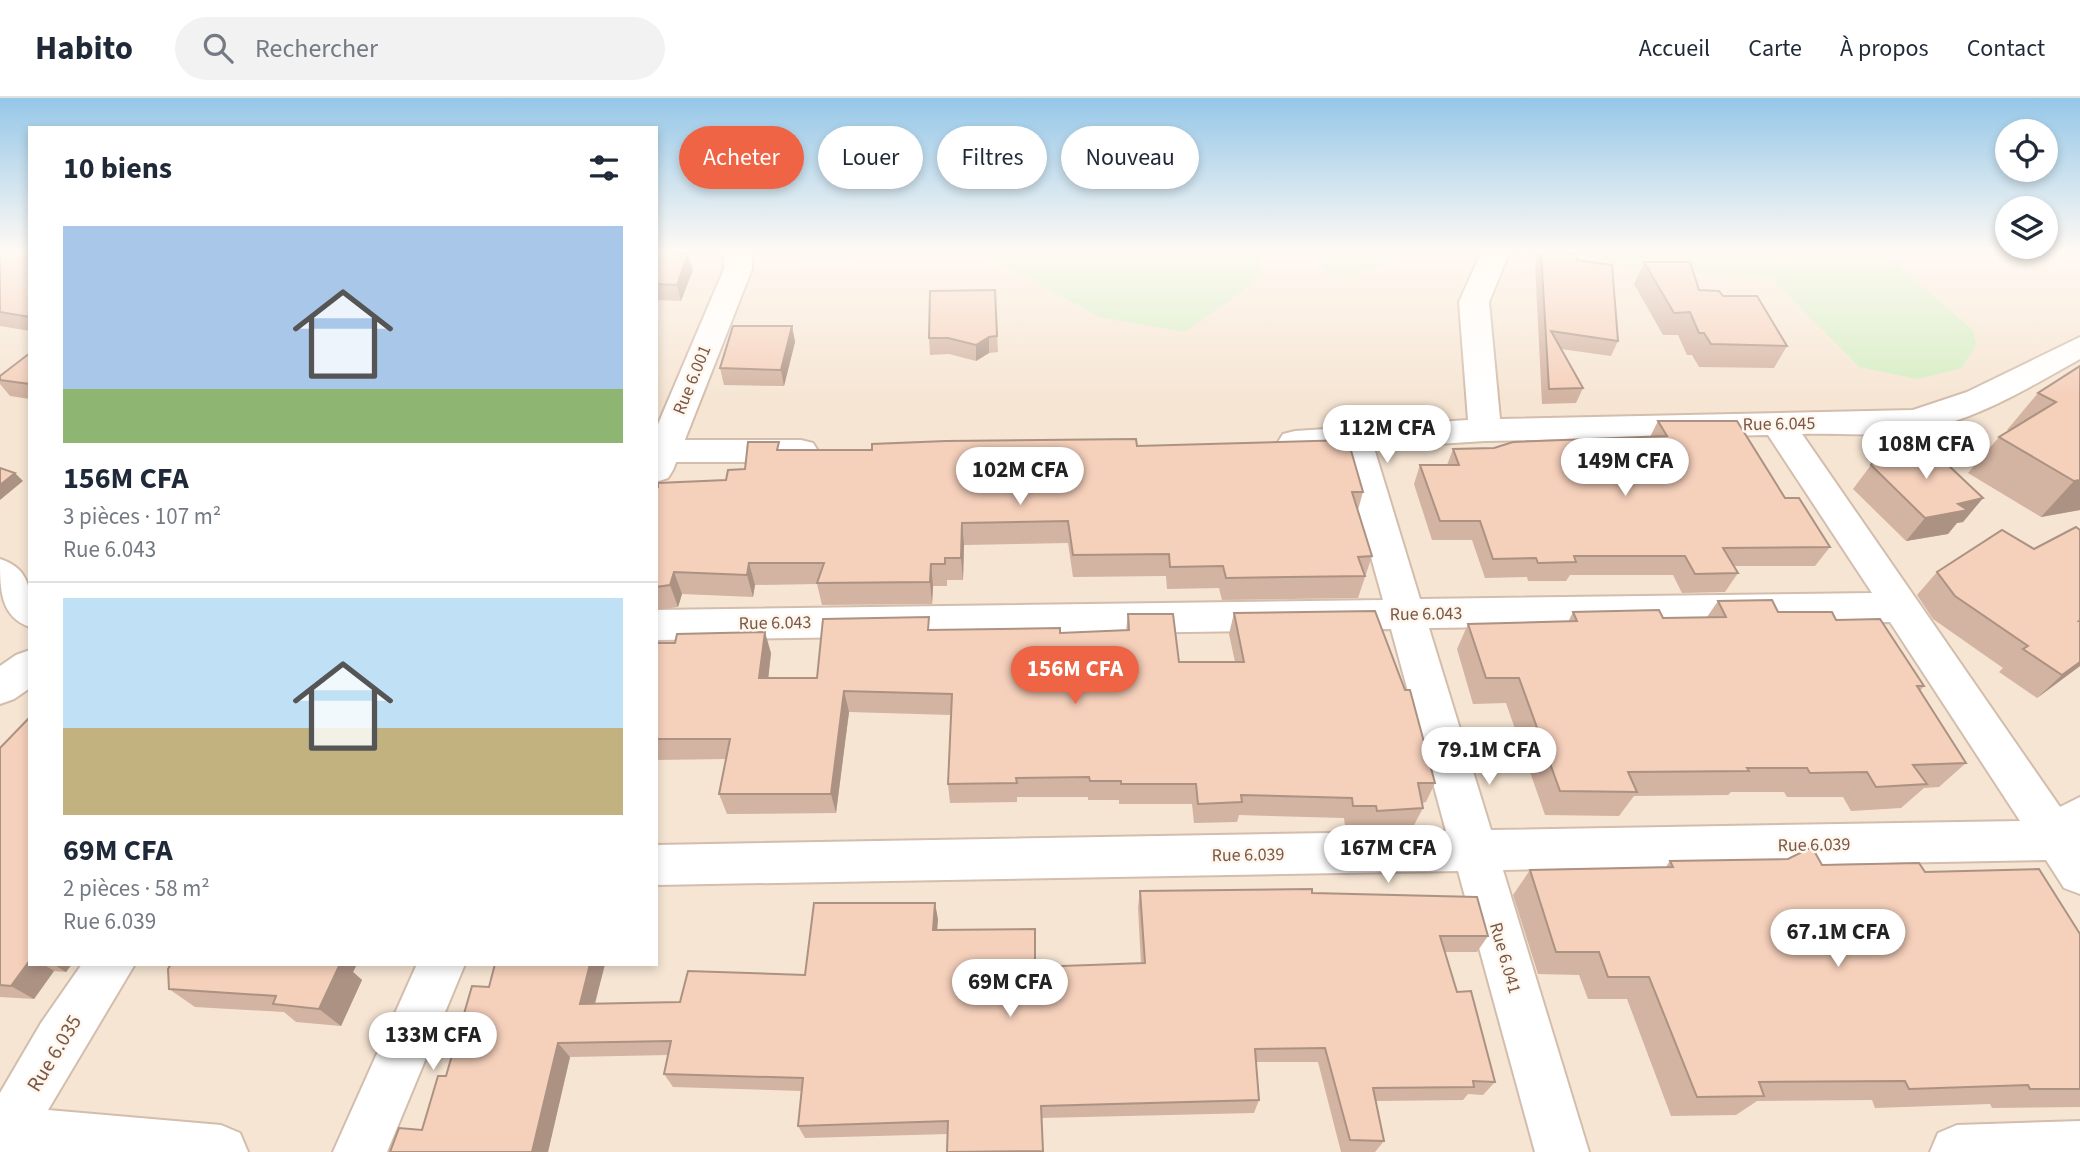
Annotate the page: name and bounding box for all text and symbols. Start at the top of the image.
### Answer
search box [175,17,665,80]
text: Habito [35,25,133,72]
icon: search [199,29,237,67]
text: Rechercher [255,30,378,67]
text: Accueil [1639,31,1710,66]
text: Carte [1748,31,1802,66]
text: À propos [1840,31,1929,66]
text: Contact [1967,31,2045,66]
map controls [1995,119,2058,259]
button: locate [1995,119,2058,182]
chip: Acheter [679,126,804,189]
chip: Louer [818,126,923,189]
chip: Filtres [937,126,1047,189]
chip: Nouveau [1061,126,1199,189]
text: 10 biens [63,147,172,190]
icon: filters [585,149,623,187]
button: layers [1995,196,2058,259]
icon: home [280,271,406,397]
street label: Rue 6.001 [667,342,717,418]
pin: 112M CFA [1315,406,1459,465]
text: 112M CFA [1339,411,1435,444]
street label: Rue 6.045 [1742,411,1816,437]
pin: 108M CFA [1854,422,1998,481]
text: 108M CFA [1878,427,1974,460]
pin: 149M CFA [1553,438,1697,498]
text: 149M CFA [1577,444,1673,477]
pin: 102M CFA [948,448,1092,507]
text: 102M CFA [972,453,1068,486]
text: 156M CFA [63,457,189,500]
text: 3 pièces · 107 m² [63,500,221,533]
text: Rue 6.043 [63,533,156,566]
street label: Rue 6.043 [1389,601,1463,627]
street label: Rue 6.043 [738,610,812,636]
icon: home [280,643,406,769]
pin: 156M CFA [1003,646,1147,706]
text: 156M CFA [1027,652,1123,685]
pin: 79.1M CFA [1409,728,1569,787]
text: 79.1M CFA [1437,733,1541,766]
pin: 167M CFA [1316,826,1460,885]
text: 69M CFA [63,829,173,872]
text: 167M CFA [1340,831,1436,864]
street label: Rue 6.039 [1777,832,1851,858]
street label: Rue 6.039 [1211,842,1285,868]
text: 2 pièces · 58 m² [63,872,210,905]
text: Rue 6.039 [63,905,156,938]
pin: 67.1M CFA [1758,910,1918,969]
text: 67.1M CFA [1786,915,1890,948]
street label: Rue 6.041 [1483,920,1527,996]
pin: 69M CFA [945,960,1075,1019]
text: 69M CFA [968,965,1052,998]
street label: Rue 6.035 [19,1009,89,1097]
pin: 133M CFA [361,1012,505,1072]
text: 133M CFA [385,1018,481,1051]

